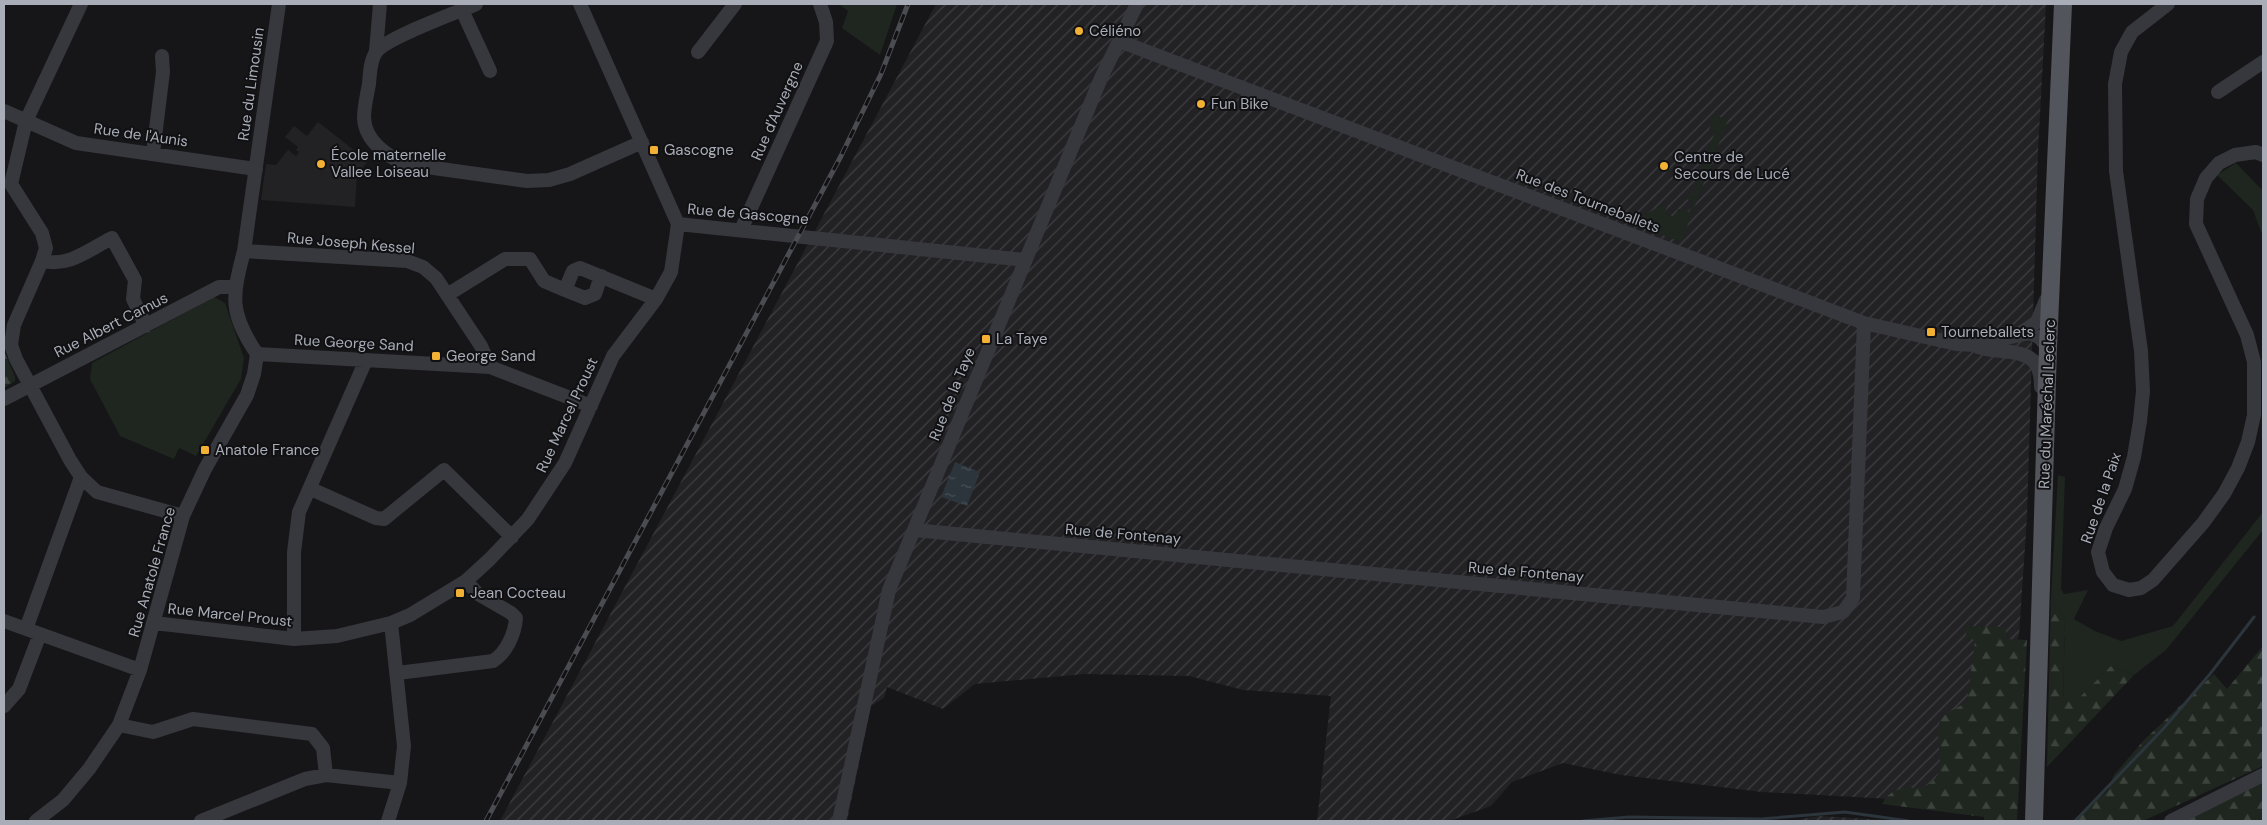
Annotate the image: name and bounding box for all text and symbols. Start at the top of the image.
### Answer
place label: Céliéno [1089,21,1141,41]
marker: Céliéno [1073,25,1085,37]
street label: Rue du Limousin [233,26,269,142]
street label: Rue d'Auvergne [746,58,808,164]
place label: Fun Bike [1211,94,1268,114]
marker: Fun Bike [1195,98,1207,110]
street label: Rue de l'Aunis [93,118,189,152]
place label: Gascogne [664,140,734,160]
marker: Gascogne [648,144,660,156]
place label: École maternelle Vallee Loiseau [331,145,446,182]
place label: Centre de Secours de Lucé [1674,147,1790,184]
marker: École maternelle Vallee Loiseau [315,158,327,170]
marker: Centre de Secours de Lucé [1658,160,1670,172]
street label: Rue des Tourneballets [1513,164,1663,238]
street label: Rue de Gascogne [687,199,809,229]
street label: Rue Joseph Kessel [286,227,416,259]
street label: Rue Albert Camus [51,288,171,362]
street label: Rue du Maréchal Leclerc [2034,319,2060,489]
place label: Tourneballets [1941,322,2034,342]
marker: Tourneballets [1925,326,1937,338]
place label: La Taye [996,329,1047,349]
street label: Rue George Sand [294,330,414,356]
marker: La Taye [980,333,992,345]
street label: Rue de la Taye [924,344,980,444]
place label: George Sand [446,346,536,366]
marker: George Sand [430,350,442,362]
street label: Rue Marcel Proust [532,354,603,476]
place label: Anatole France [215,440,319,460]
marker: Anatole France [199,444,211,456]
street label: Rue de la Paix [2076,449,2126,546]
street label: Rue Anatole France [124,505,180,639]
street label: Rue de Fontenay [1064,519,1182,549]
street label: Rue de Fontenay [1467,557,1585,587]
place label: Jean Cocteau [470,583,566,603]
marker: Jean Cocteau [454,587,466,599]
street label: Rue Marcel Proust [167,599,293,631]

